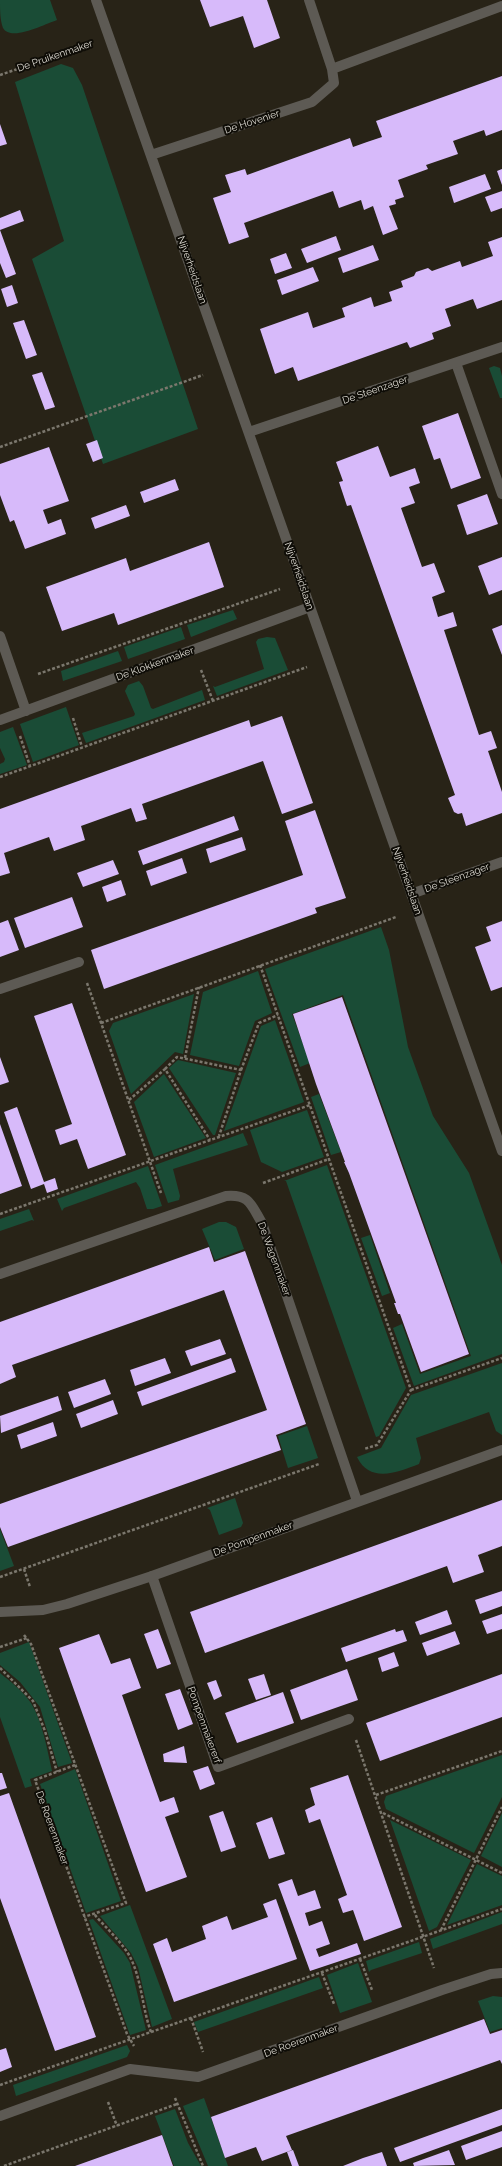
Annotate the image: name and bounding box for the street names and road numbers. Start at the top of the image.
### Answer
street label: De Pruikenmaker [16,37,94,75]
street label: De Hovenier [223,107,281,137]
street label: Nijverheidslaan [175,234,209,306]
street label: De Steenzager [341,373,409,407]
street label: Nijverheidslaan [282,540,316,612]
street label: De Klokkenmaker [115,644,195,684]
street label: Nijverheidslaan [390,845,424,917]
street label: De Steenzager [423,861,491,895]
street label: De Wagenmaker [255,1220,293,1298]
street label: De Pompenmaker [212,1519,294,1559]
street label: Pompenmakererf [185,1685,223,1765]
street label: De Roerenmaker [33,1789,71,1867]
street label: De Roerenmaker [262,2022,340,2060]

